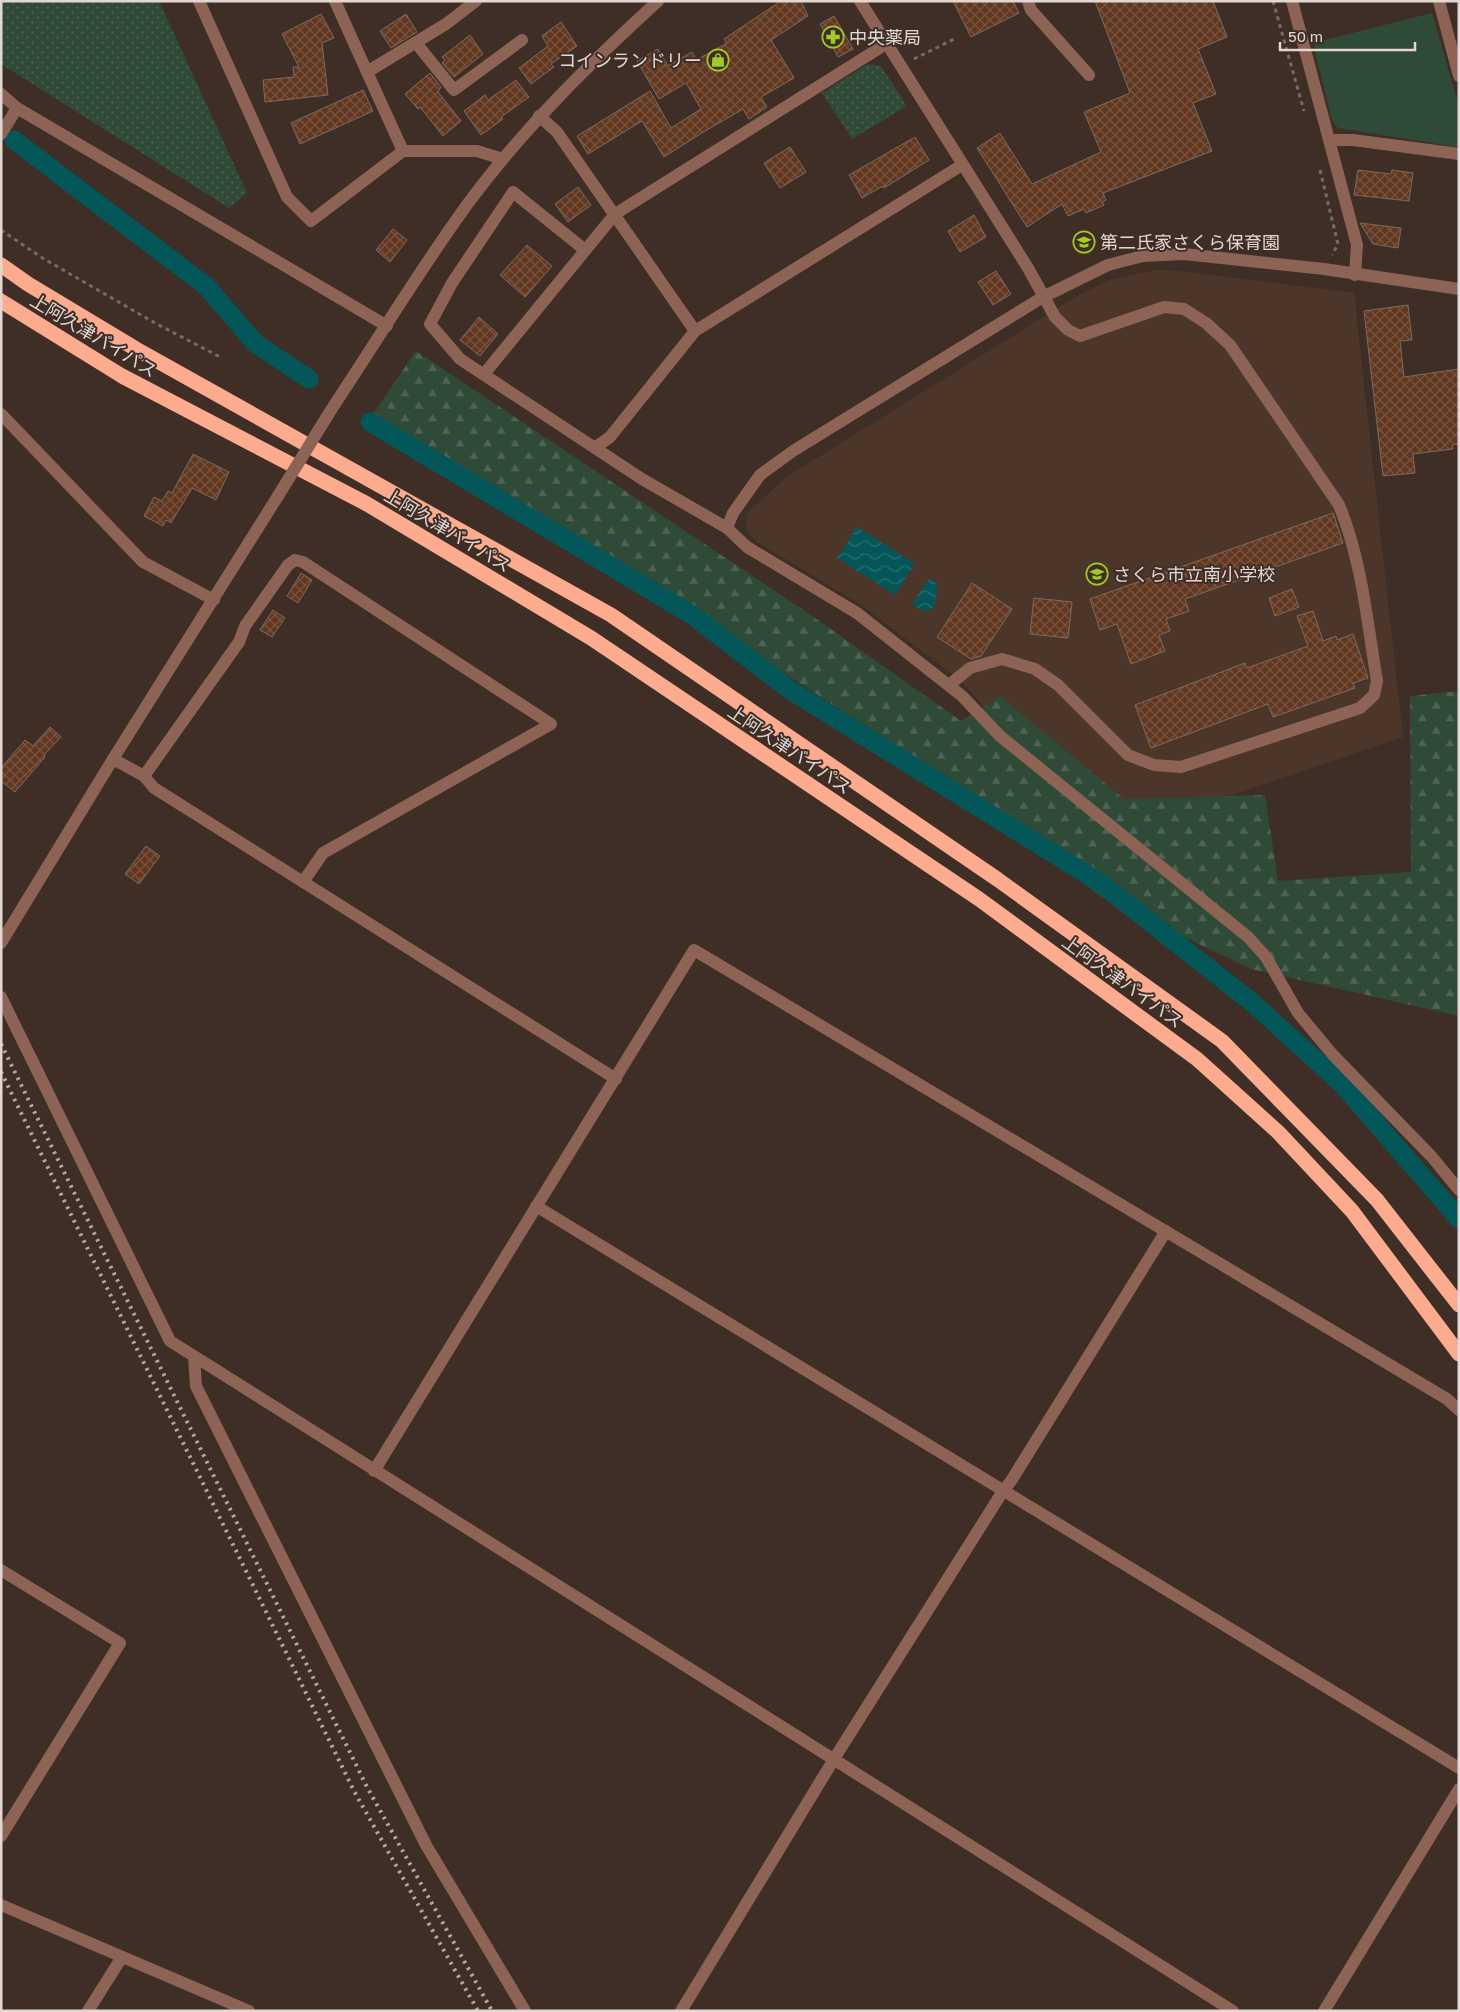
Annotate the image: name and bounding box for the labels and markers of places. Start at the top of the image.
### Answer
pharmacy icon: 中央薬局 [821,25,845,49]
place label: 中央薬局 [849,26,921,48]
shop icon: コインランドリー [706,48,730,72]
place label: コインランドリー [558,49,702,71]
school or university icon: 第二氏家さくら保育園 [1072,230,1096,254]
place label: 第二氏家さくら保育園 [1100,231,1280,253]
school or university icon: さくら市立南小学校 [1085,562,1109,586]
place label: さくら市立南小学校 [1113,563,1275,585]

